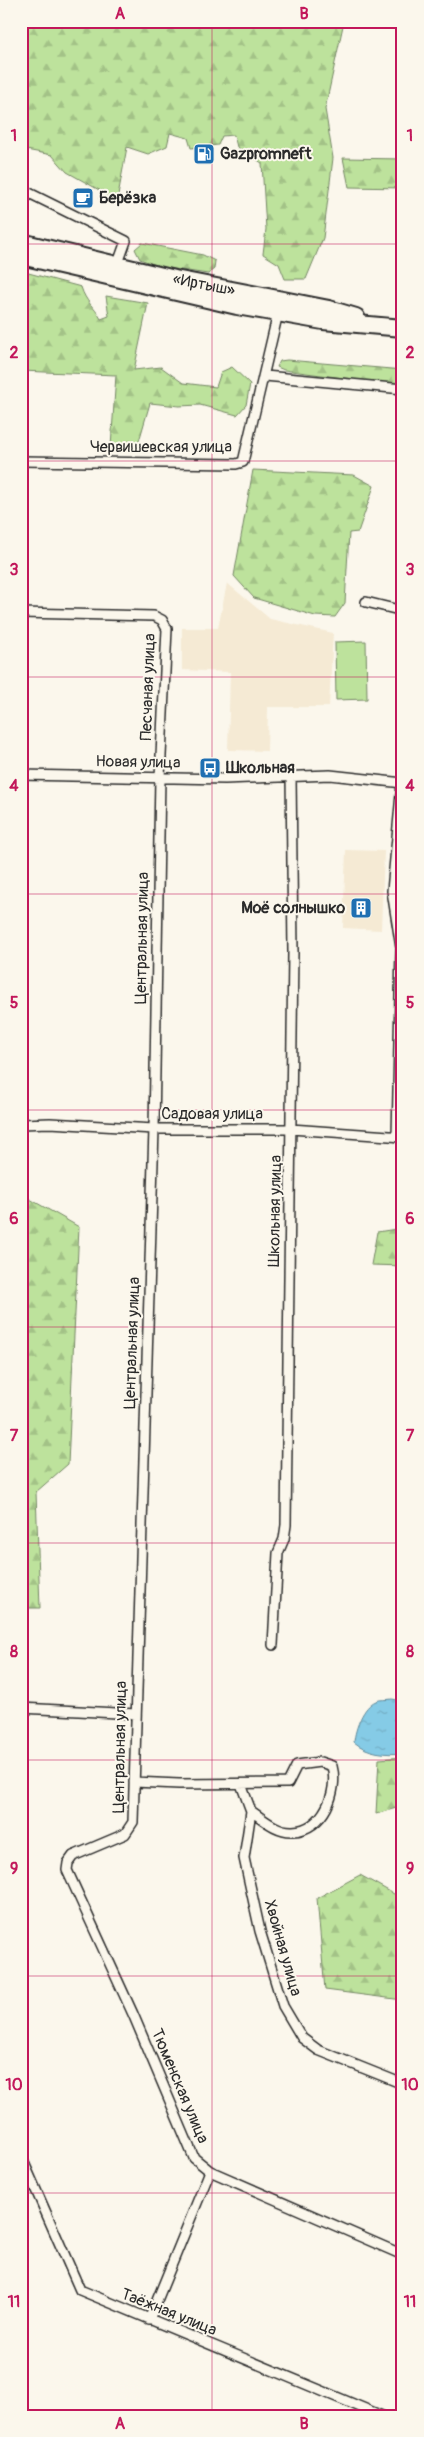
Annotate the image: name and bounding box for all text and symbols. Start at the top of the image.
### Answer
text: A [115,4,126,24]
text: B [299,4,309,24]
text: 1 [11,126,17,146]
text: 1 [407,126,413,146]
fuel station icon: Gazpromneft [192,142,216,166]
place label: Gazpromneft [220,144,312,164]
cafe icon: Берёзка [71,186,95,210]
place label: Берёзка [99,188,157,208]
street label: «Иртыш» [171,269,237,300]
text: 2 [10,343,19,363]
text: 2 [406,343,415,363]
street label: Червишевская улица [90,437,232,457]
text: 3 [10,560,19,580]
text: 3 [406,560,415,580]
street label: Песчаная улица [136,633,160,741]
street label: Новая улица [95,751,181,773]
bus stop icon: Школьная [198,756,222,780]
place label: Школьная [225,758,295,778]
text: 4 [9,776,19,796]
text: 4 [405,776,415,796]
street label: Центральная улица [131,872,153,1004]
building icon: Моё солнышко [349,896,373,920]
place label: Моё солнышко [241,898,345,918]
text: 5 [10,993,19,1013]
text: 5 [406,993,415,1013]
street label: Садовая улица [161,1104,263,1124]
street label: Школьная улица [264,1155,286,1267]
text: 6 [9,1209,19,1229]
text: 6 [405,1209,415,1229]
street label: Центральная улица [120,1277,144,1409]
text: 7 [10,1426,19,1446]
text: 7 [406,1426,415,1446]
text: 8 [10,1642,18,1662]
text: 8 [406,1642,414,1662]
street label: Центральная улица [109,1681,131,1813]
text: 9 [10,1859,18,1879]
text: 9 [406,1859,414,1879]
street label: Хвойная улица [260,1898,306,1998]
street label: Тюменская улица [147,2026,213,2146]
text: 10 [5,2075,23,2095]
text: 10 [401,2075,419,2095]
street label: Таёжная улица [118,2284,220,2340]
text: 11 [8,2292,20,2312]
text: 11 [404,2292,416,2312]
text: A [115,2414,126,2434]
text: B [299,2414,309,2434]

